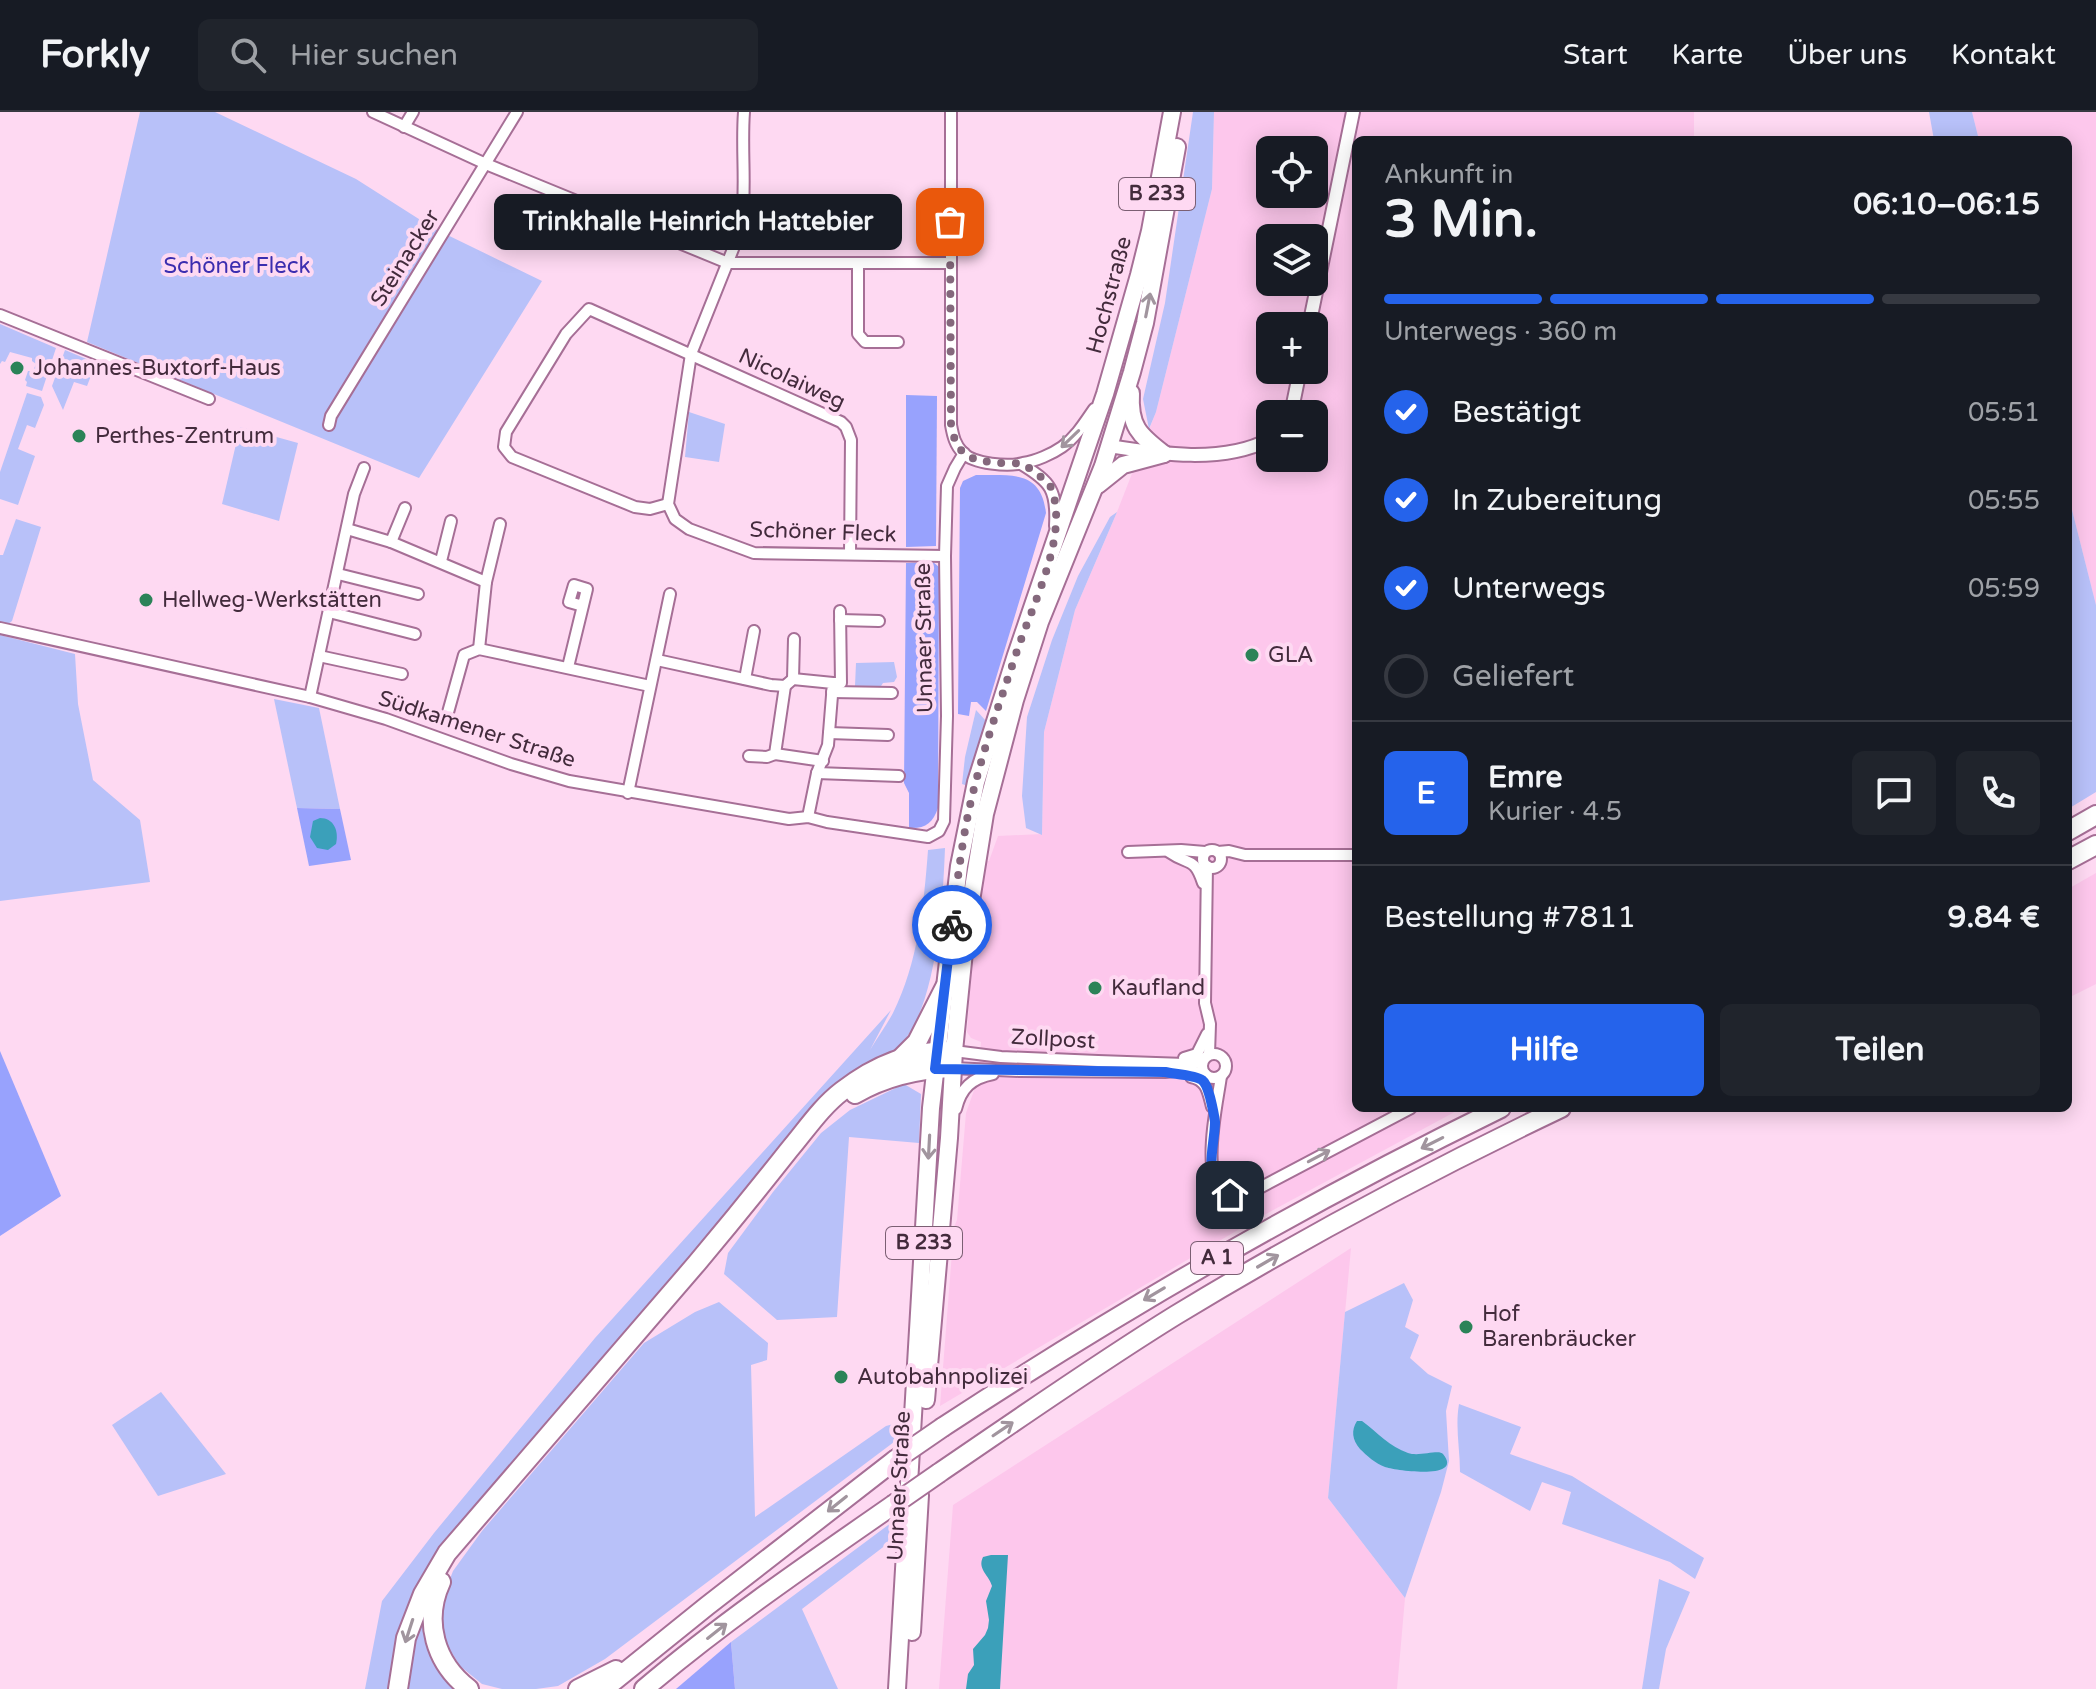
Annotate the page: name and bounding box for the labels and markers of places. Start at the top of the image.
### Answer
pin [916,188,984,256]
callout: Trinkhalle Heinrich Hattebier [494,194,902,250]
place label: Johannes-Buxtorf-Haus [33,355,281,381]
marker: Johannes-Buxtorf-Haus [8,359,26,377]
place label: Perthes-Zentrum [95,423,274,449]
marker: Perthes-Zentrum [70,427,88,445]
place label: Hellweg-Werkstätten [162,587,382,613]
marker: Hellweg-Werkstätten [137,591,155,609]
place label: GLA [1268,642,1313,668]
marker: GLA [1243,646,1261,664]
place label: Kaufland [1111,975,1205,1001]
marker: Kaufland [1086,979,1104,997]
pin [1196,1161,1264,1229]
place label: Hof Barenbräucker [1482,1301,1637,1352]
marker: Hof Barenbräucker [1457,1318,1475,1336]
place label: Autobahnpolizei [857,1364,1028,1390]
marker: Autobahnpolizei [832,1368,850,1386]

